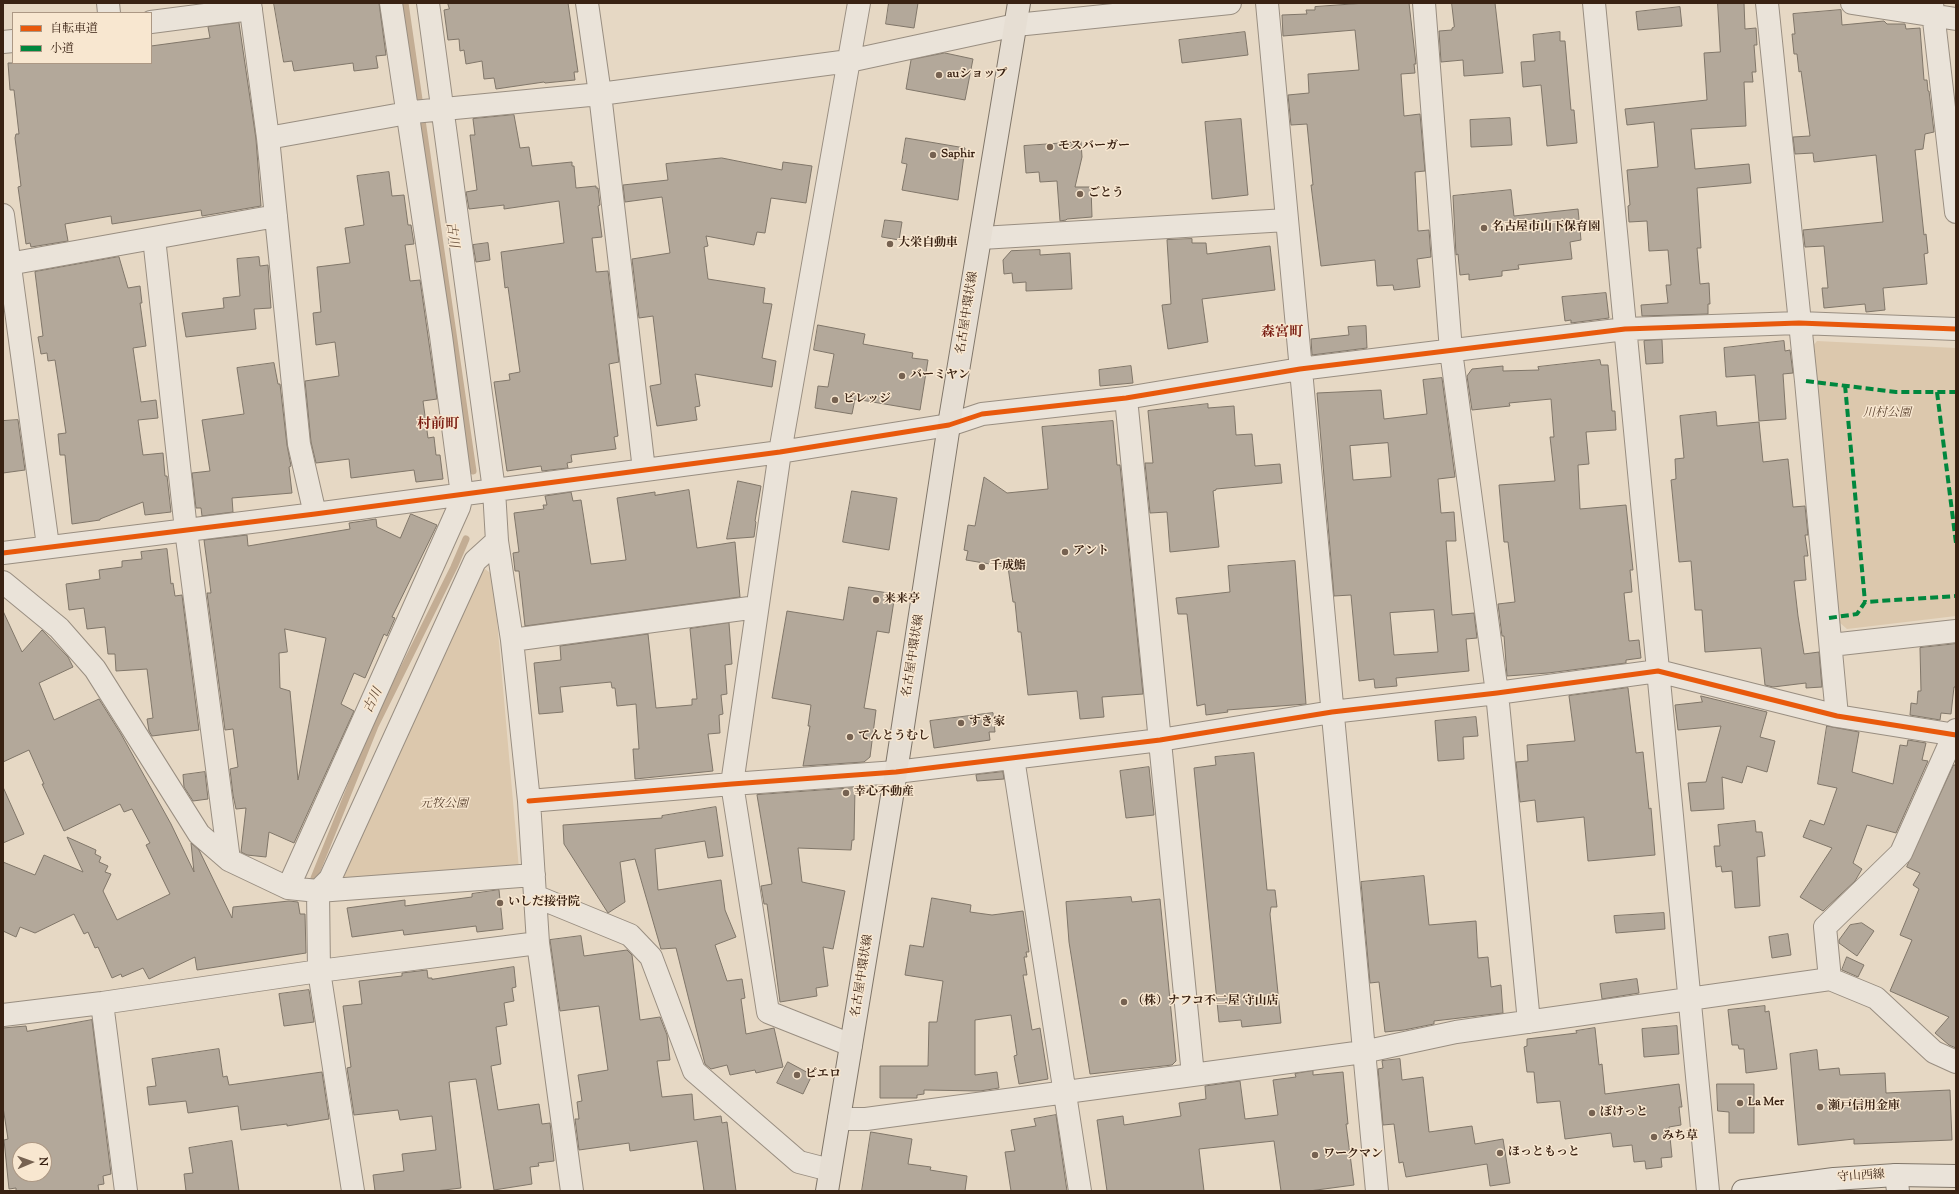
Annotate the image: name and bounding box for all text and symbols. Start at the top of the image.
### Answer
legend [12,12,152,64]
text: 自転車道 [50,20,98,38]
text: 小道 [50,40,74,58]
place label: auショップ [947,68,1007,82]
marker: auショップ [934,70,944,80]
place label: モスバーガー [1058,140,1130,154]
marker: モスバーガー [1045,142,1055,152]
place label: Saphir [941,148,975,162]
marker: Saphir [928,150,938,160]
place label: ごとう [1088,187,1124,201]
marker: ごとう [1075,189,1085,199]
water label: 古川 [441,221,461,249]
place label: 名古屋市山下保育園 [1492,221,1600,235]
marker: 名古屋市山下保育園 [1479,223,1489,233]
place label: 大栄自動車 [898,237,958,251]
marker: 大栄自動車 [885,239,895,249]
street label: 名古屋中環状線 [954,270,982,356]
district label: 森宮町 [1261,326,1303,342]
place label: バーミヤン [910,369,970,383]
marker: バーミヤン [897,371,907,381]
place label: ビレッジ [843,393,891,407]
marker: ビレッジ [830,395,840,405]
park label: 川村公園 [1863,407,1911,421]
district label: 村前町 [417,418,459,434]
place label: アント [1073,545,1109,559]
marker: アント [1060,547,1070,557]
place label: 千成鮨 [990,560,1026,574]
marker: 千成鮨 [977,562,987,572]
place label: 来来亭 [884,593,920,607]
marker: 来来亭 [871,595,881,605]
street label: 名古屋中環状線 [900,613,928,699]
water label: 古川 [361,686,387,716]
place label: すき家 [969,716,1005,730]
marker: すき家 [956,718,966,728]
place label: てんとうむし [858,730,930,744]
marker: てんとうむし [845,732,855,742]
place label: 幸心不動産 [854,786,914,800]
marker: 幸心不動産 [841,788,851,798]
park label: 元牧公園 [420,798,468,812]
place label: いしだ接骨院 [508,896,580,910]
marker: いしだ接骨院 [495,898,505,908]
street label: 名古屋中環状線 [849,933,877,1019]
place label: （株）ナフコ不二屋 守山店 [1132,995,1279,1009]
marker: （株）ナフコ不二屋 守山店 [1119,997,1129,1007]
place label: ピエロ [805,1068,841,1082]
marker: ピエロ [792,1070,802,1080]
place label: La Mer [1748,1096,1784,1110]
marker: La Mer [1735,1098,1745,1108]
place label: 瀬戸信用金庫 [1828,1100,1900,1114]
marker: 瀬戸信用金庫 [1815,1102,1825,1112]
place label: ぽけっと [1600,1106,1648,1120]
marker: ぽけっと [1587,1108,1597,1118]
place label: みち草 [1662,1130,1698,1144]
marker: みち草 [1649,1132,1659,1142]
north arrow [12,1142,52,1182]
place label: ほっともっと [1508,1146,1580,1160]
place label: ワークマン [1323,1148,1383,1162]
marker: ほっともっと [1495,1148,1505,1158]
marker: ワークマン [1310,1150,1320,1160]
text: N [35,1157,51,1166]
street label: 守山西線 [1837,1168,1885,1186]

